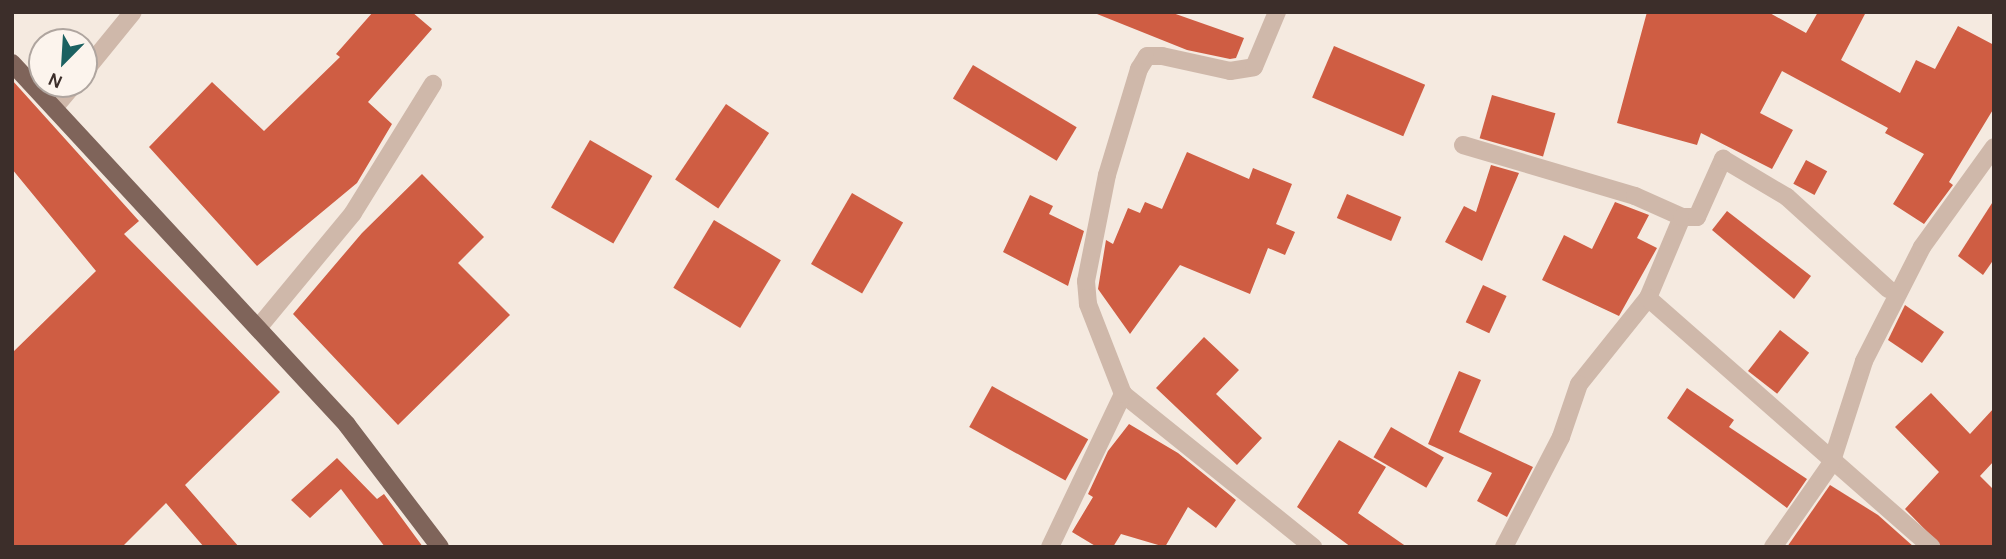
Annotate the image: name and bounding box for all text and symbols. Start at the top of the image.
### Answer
north arrow [28,28,98,98]
text: N [45,68,66,93]

